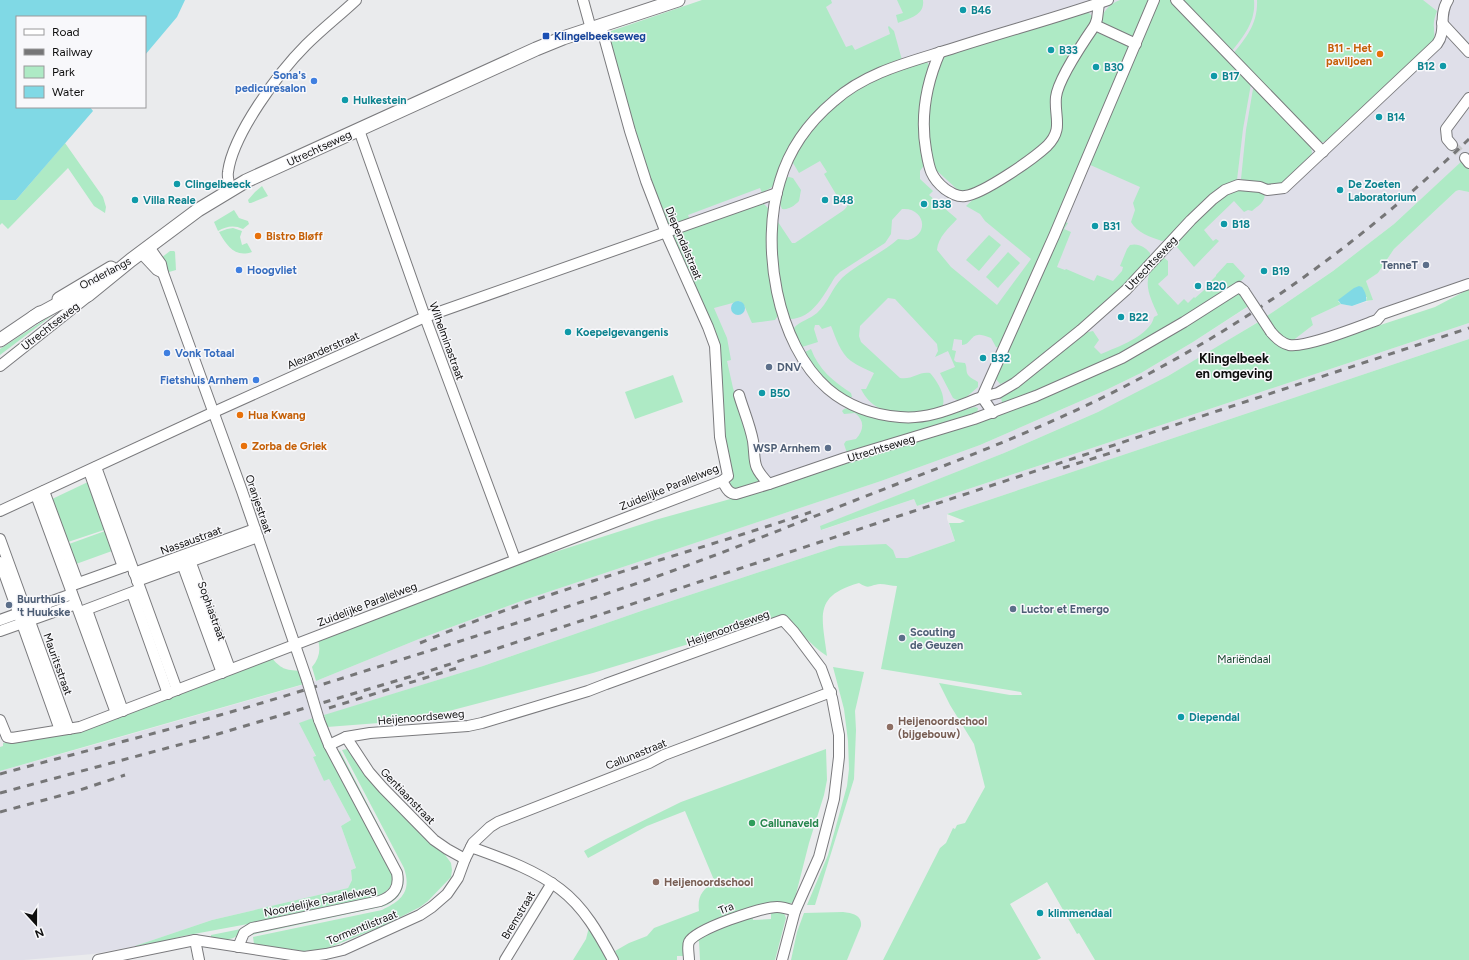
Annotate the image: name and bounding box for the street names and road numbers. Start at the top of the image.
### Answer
street label: Utrechtseweg [285,128,354,169]
street label: Diependalstraat [662,205,705,281]
street label: Utrechtseweg [1123,233,1180,293]
street label: Onderlangs [77,254,133,292]
street label: Utrechtseweg [19,300,82,353]
street label: Wilhelminastraat [426,300,467,382]
street label: Alexanderstraat [285,329,361,372]
street label: Utrechtseweg [846,432,916,465]
street label: Zuidelijke Parallelweg [618,462,721,513]
street label: Oranjestraat [242,473,275,535]
street label: Nassaustraat [159,523,224,558]
street label: Zuidelijke Parallelweg [316,579,419,629]
street label: Sophiastraat [195,580,228,643]
street label: Heijenoordseweg [685,608,771,649]
street label: Mauritsstraat [40,631,75,697]
street label: Heijenoordseweg [377,707,465,728]
street label: Callunastraat [604,736,669,773]
street label: Gentiaanstraat [378,766,438,827]
street label: Noordelijke Parallelweg [263,883,378,920]
street label: Bremstraat [499,889,538,942]
street label: Tra [717,900,736,917]
street label: Tormentilstraat [325,907,399,947]

